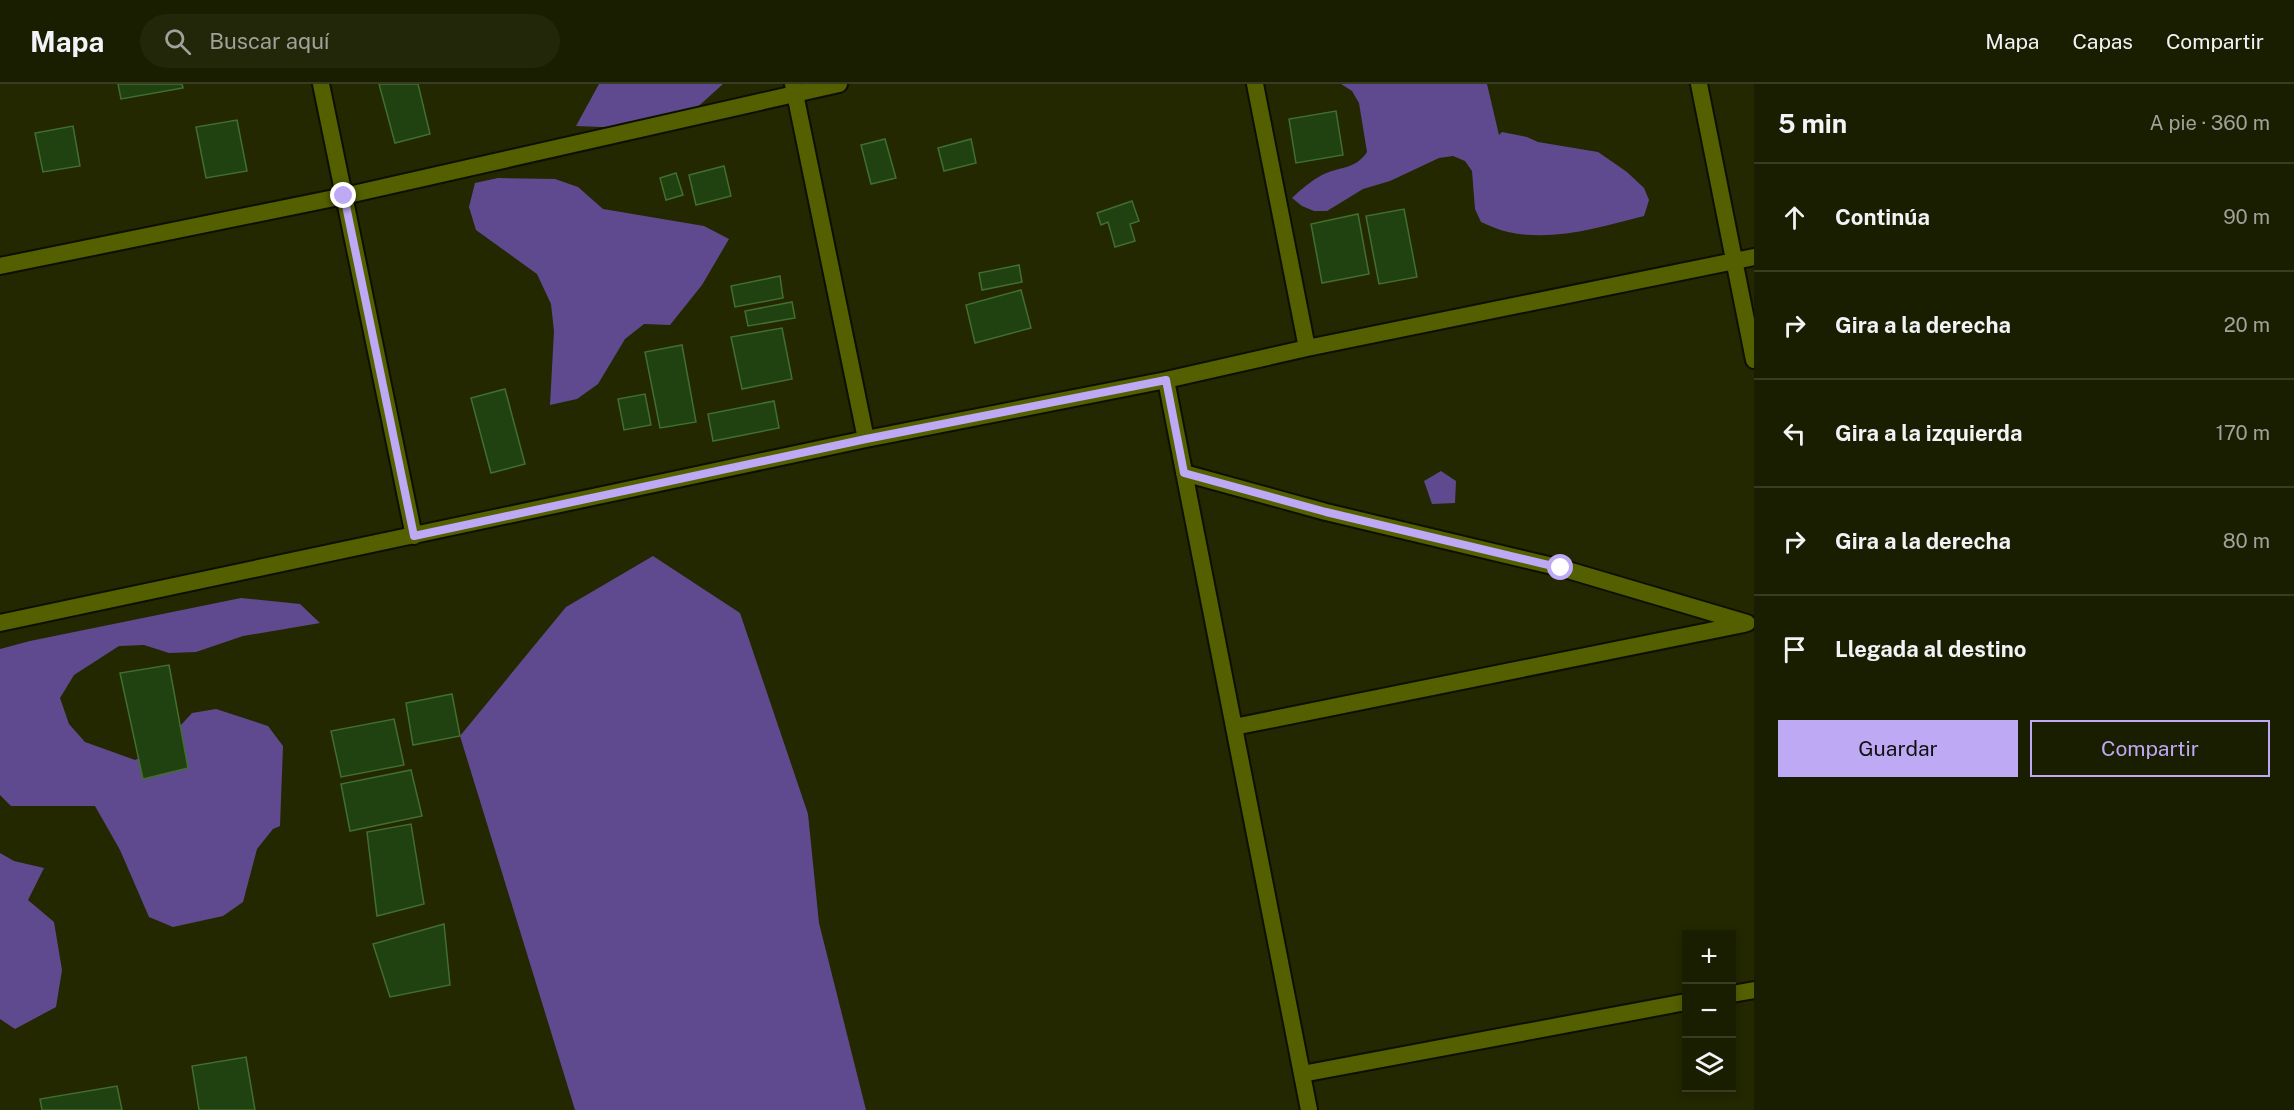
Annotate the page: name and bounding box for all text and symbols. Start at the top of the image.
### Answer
search box [140,14,560,68]
text: Mapa [30,25,104,58]
icon: search [161,25,194,58]
text: Buscar aquí [209,28,329,54]
text: Mapa [1985,29,2039,54]
text: Capas [2072,29,2133,54]
text: Compartir [2166,29,2264,54]
text: 5 min [1778,108,1847,139]
text: A pie · 360 m [2150,111,2270,135]
route end [330,182,356,208]
icon: ahead [1778,201,1811,234]
text: Continúa [1835,204,1930,230]
text: 90 m [2223,205,2270,229]
icon: right [1778,309,1811,342]
text: Gira a la derecha [1835,312,2011,338]
text: 20 m [2224,313,2270,337]
icon: left [1778,417,1811,450]
text: Gira a la izquierda [1835,420,2022,446]
text: 170 m [2216,421,2270,445]
icon: right [1778,525,1811,558]
text: Gira a la derecha [1835,528,2011,554]
text: 80 m [2223,529,2270,553]
route start [1547,554,1573,580]
icon: arrive [1778,633,1811,666]
text: Llegada al destino [1835,636,2026,662]
button: Guardar [1778,720,2018,777]
button: Compartir [2030,720,2270,777]
map controls [1682,930,1736,1092]
button: + [1682,930,1736,984]
button: − [1682,984,1736,1038]
button: layers [1682,1038,1736,1092]

